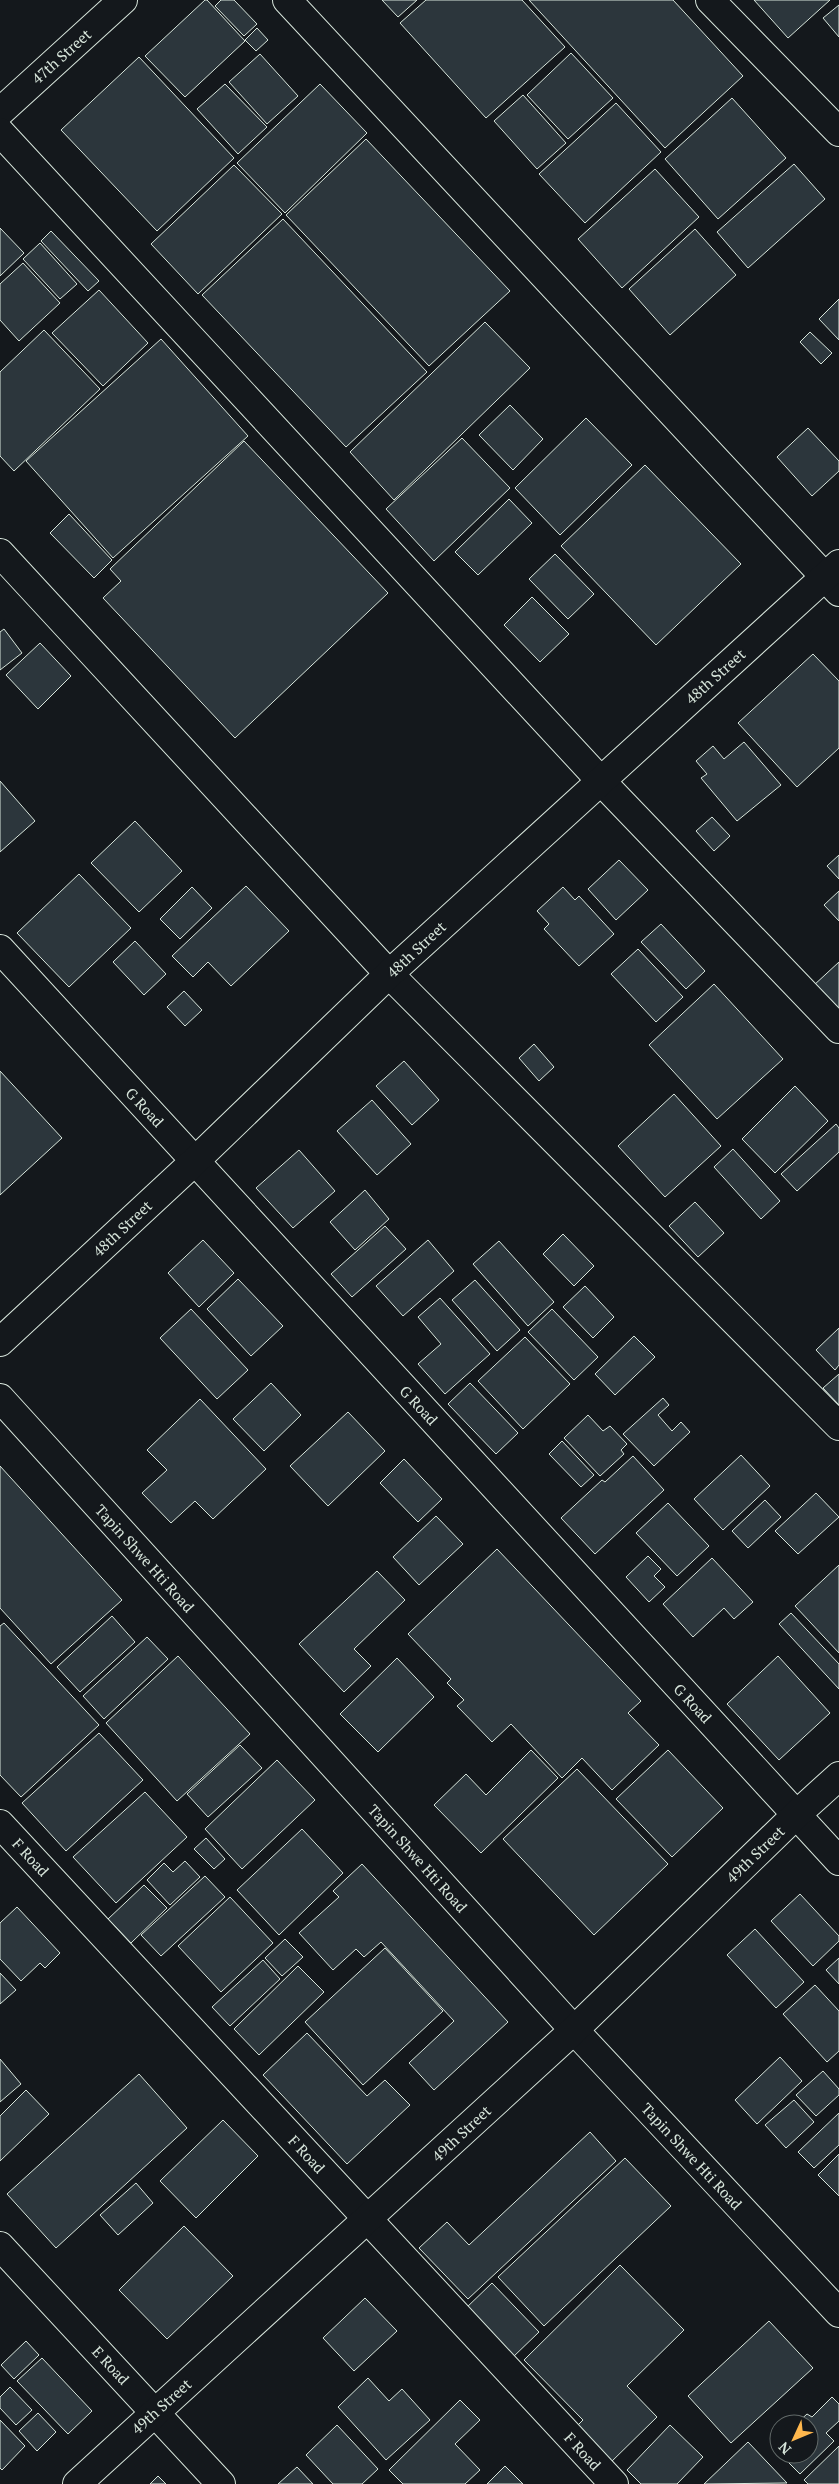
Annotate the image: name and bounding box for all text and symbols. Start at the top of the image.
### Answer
street label: 47th Street [27,24,95,88]
street label: 48th Street [681,644,750,708]
street label: 48th Street [382,916,450,982]
street label: G Road [122,1083,168,1131]
street label: 48th Street [88,1195,156,1261]
street label: G Road [396,1381,442,1429]
street label: Tapin Shwe Hti Road [91,1500,199,1616]
street label: G Road [670,1679,716,1727]
street label: Tapin Shwe Hti Road [364,1800,472,1916]
street label: 49th Street [721,1821,789,1887]
street label: F Road [8,1834,54,1880]
street label: Tapin Shwe Hti Road [637,2098,747,2214]
street label: 49th Street [427,2100,495,2166]
street label: F Road [284,2131,330,2177]
street label: E Road [88,2341,134,2389]
street label: 49th Street [127,2374,196,2438]
north arrow [769,2414,819,2464]
street label: F Road [560,2428,606,2474]
text: N [774,2438,795,2459]

